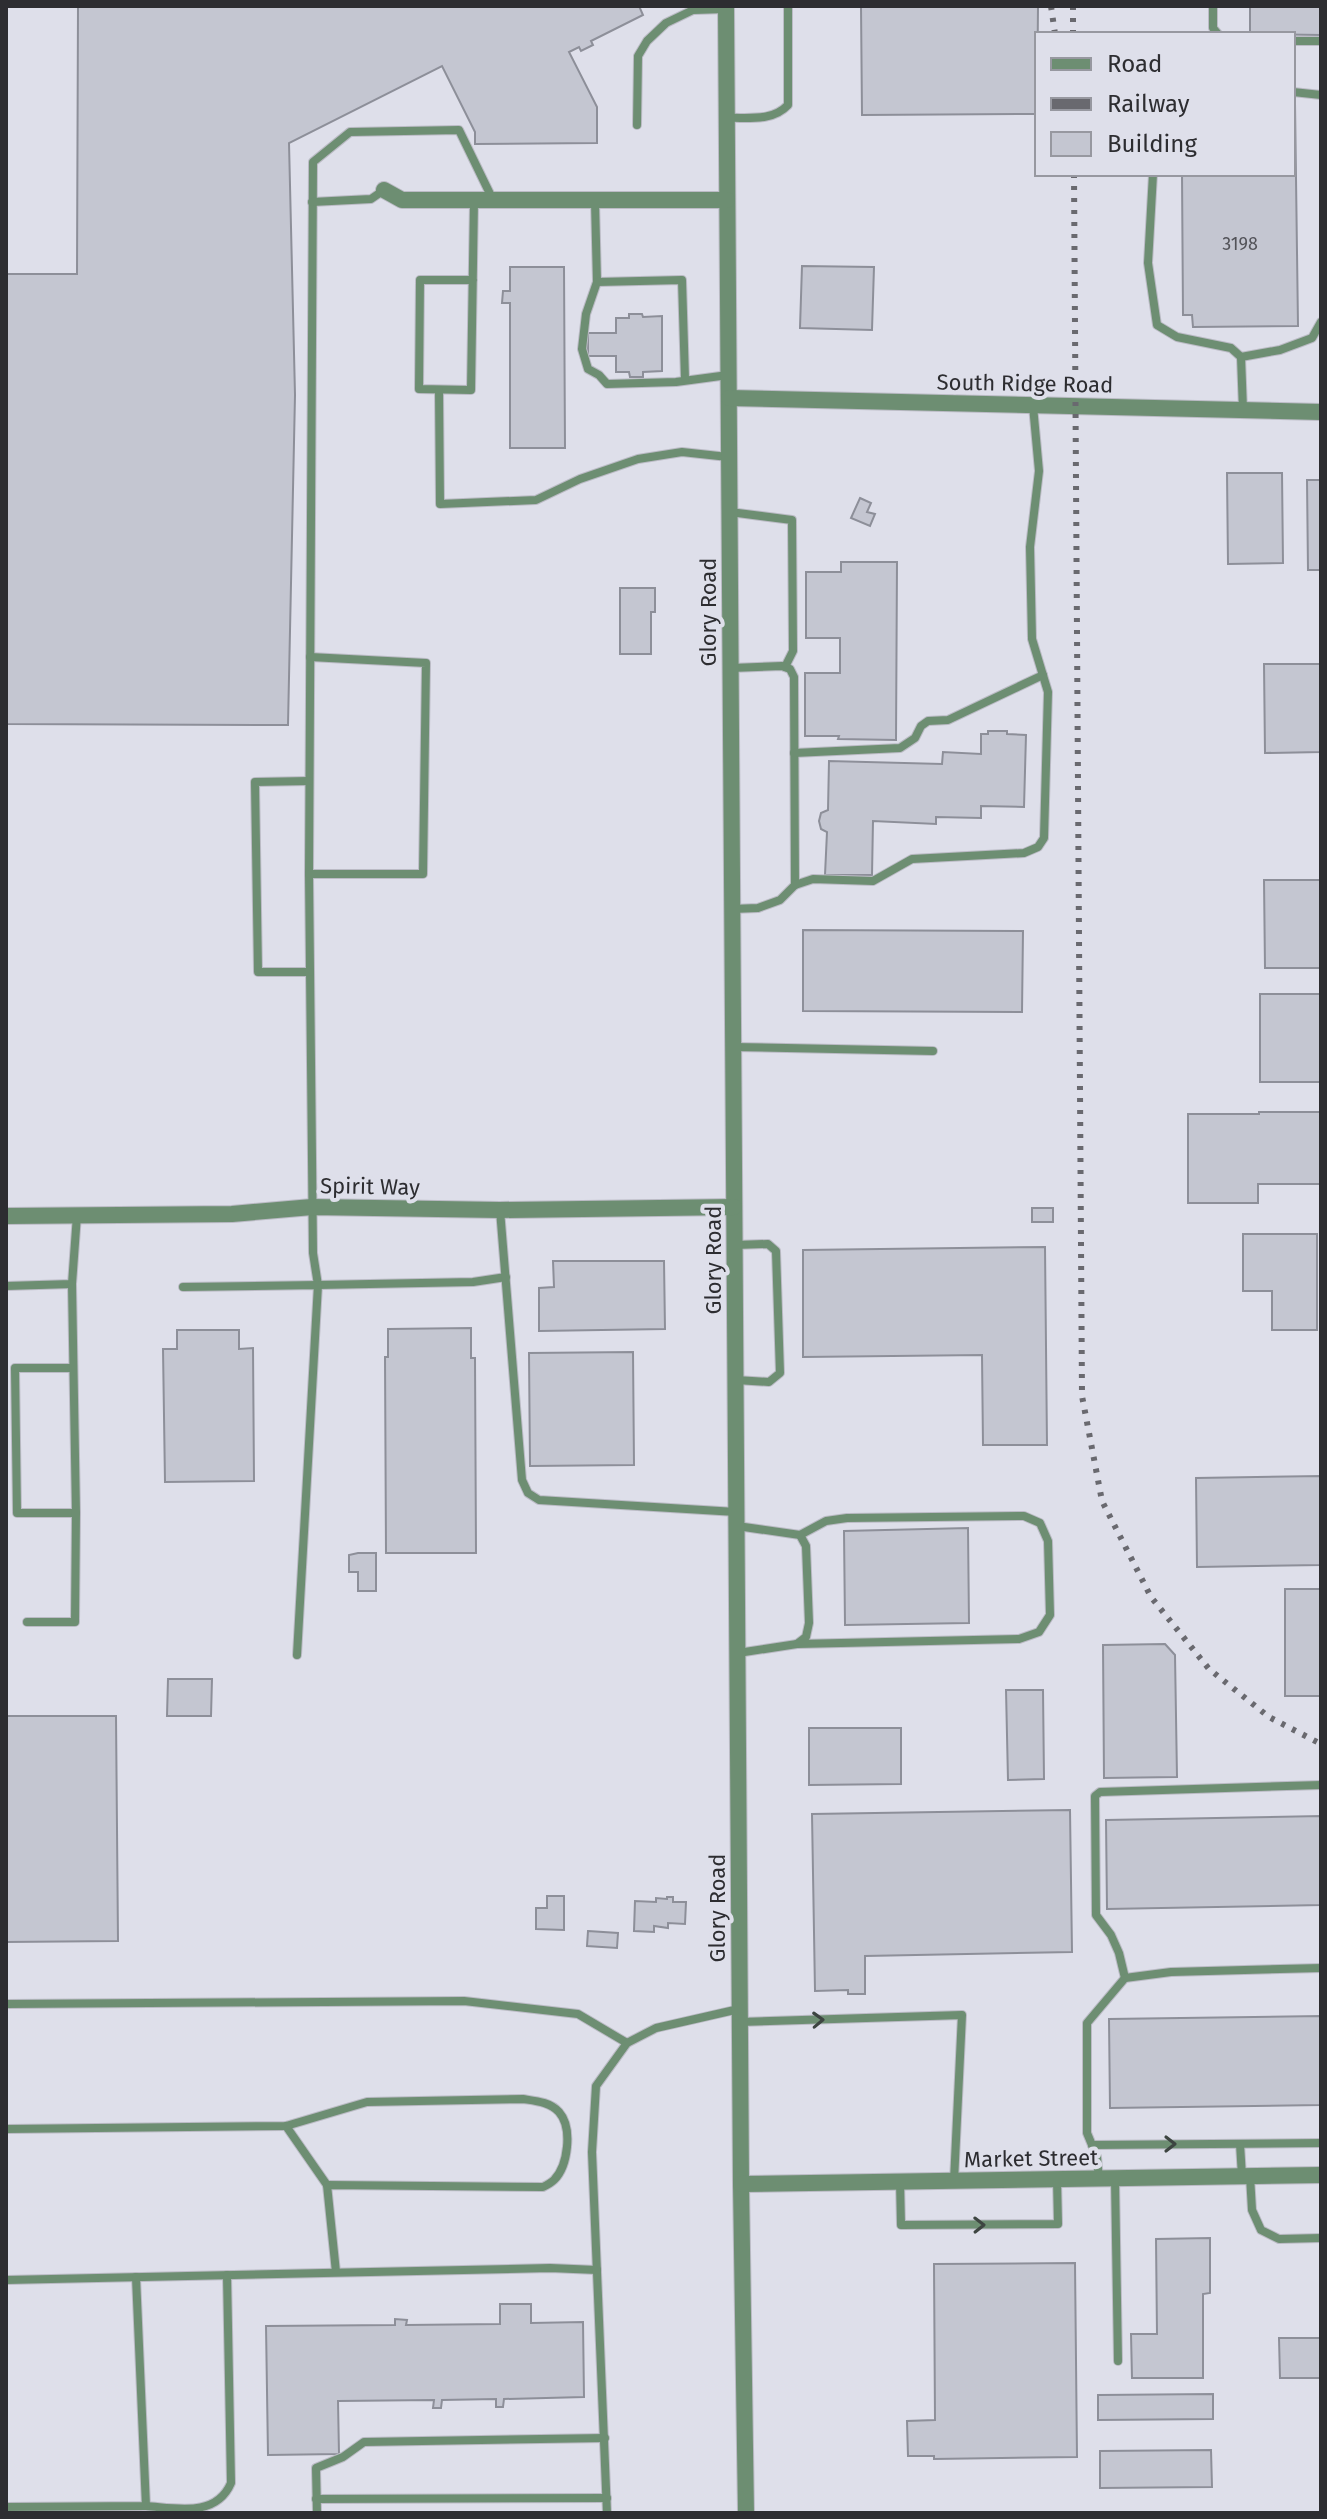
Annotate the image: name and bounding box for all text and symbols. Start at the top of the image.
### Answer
legend [1035,32,1295,176]
text: Road [1107,50,1162,78]
text: Railway [1107,90,1190,118]
text: Building [1107,130,1197,158]
house number: 3198 [1222,233,1258,255]
street label: South Ridge Road [936,368,1114,399]
street label: Glory Road [695,558,722,666]
street label: Spirit Way [320,1172,420,1201]
street label: Glory Road [700,1206,727,1314]
street label: Glory Road [704,1854,731,1962]
one-way arrow [812,2011,825,2028]
one-way arrow [1164,2135,1177,2153]
street label: Market Street [964,2144,1098,2173]
one-way arrow [973,2216,986,2233]

